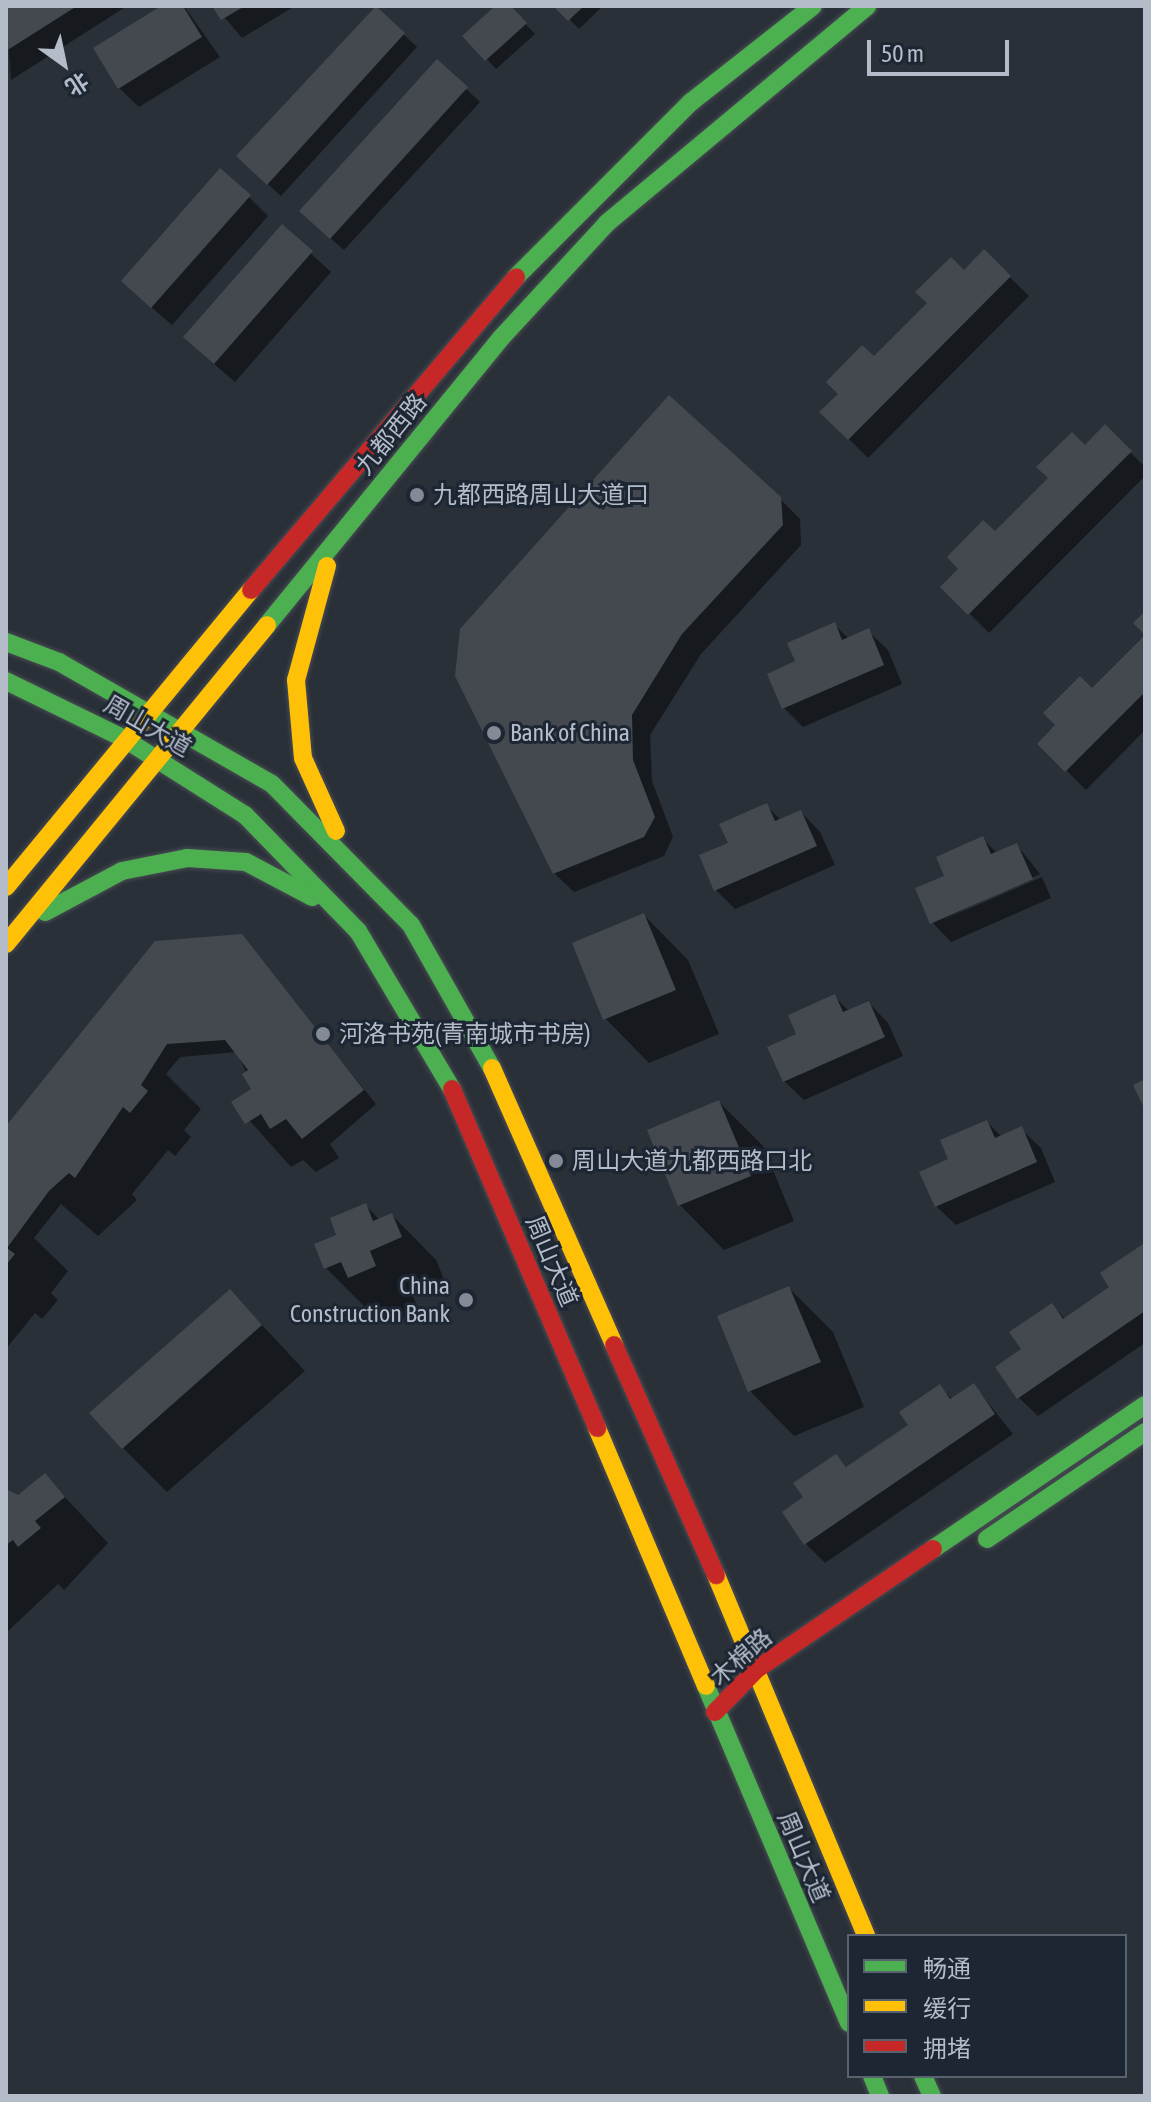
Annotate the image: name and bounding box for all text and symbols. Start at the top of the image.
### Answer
north arrow [24,24,104,104]
scale bar [871,24,1013,74]
text: 50 m [881,40,924,67]
text: 北 [61,67,93,101]
street label: 九都西路 [350,388,432,480]
place label: 九都西路周山大道口 [433,481,649,509]
marker: 九都西路周山大道口 [408,486,426,504]
street label: 周山大道 [99,690,197,762]
place label: Bank of China [510,719,630,747]
marker: Bank of China [485,724,503,742]
place label: 河洛书苑(青南城市书房) [339,1020,591,1048]
marker: 河洛书苑(青南城市书房) [314,1025,332,1043]
place label: 周山大道九都西路口北 [572,1147,812,1175]
marker: 周山大道九都西路口北 [547,1152,565,1170]
street label: 周山大道 [520,1211,584,1311]
place label: China Construction Bank [290,1272,450,1328]
marker: China Construction Bank [457,1291,475,1309]
street label: 木棉路 [704,1623,778,1691]
street label: 周山大道 [772,1807,836,1907]
legend [847,1934,1127,2078]
text: 畅通 [923,1955,971,1982]
text: 缓行 [923,1995,971,2022]
text: 拥堵 [923,2035,971,2062]

